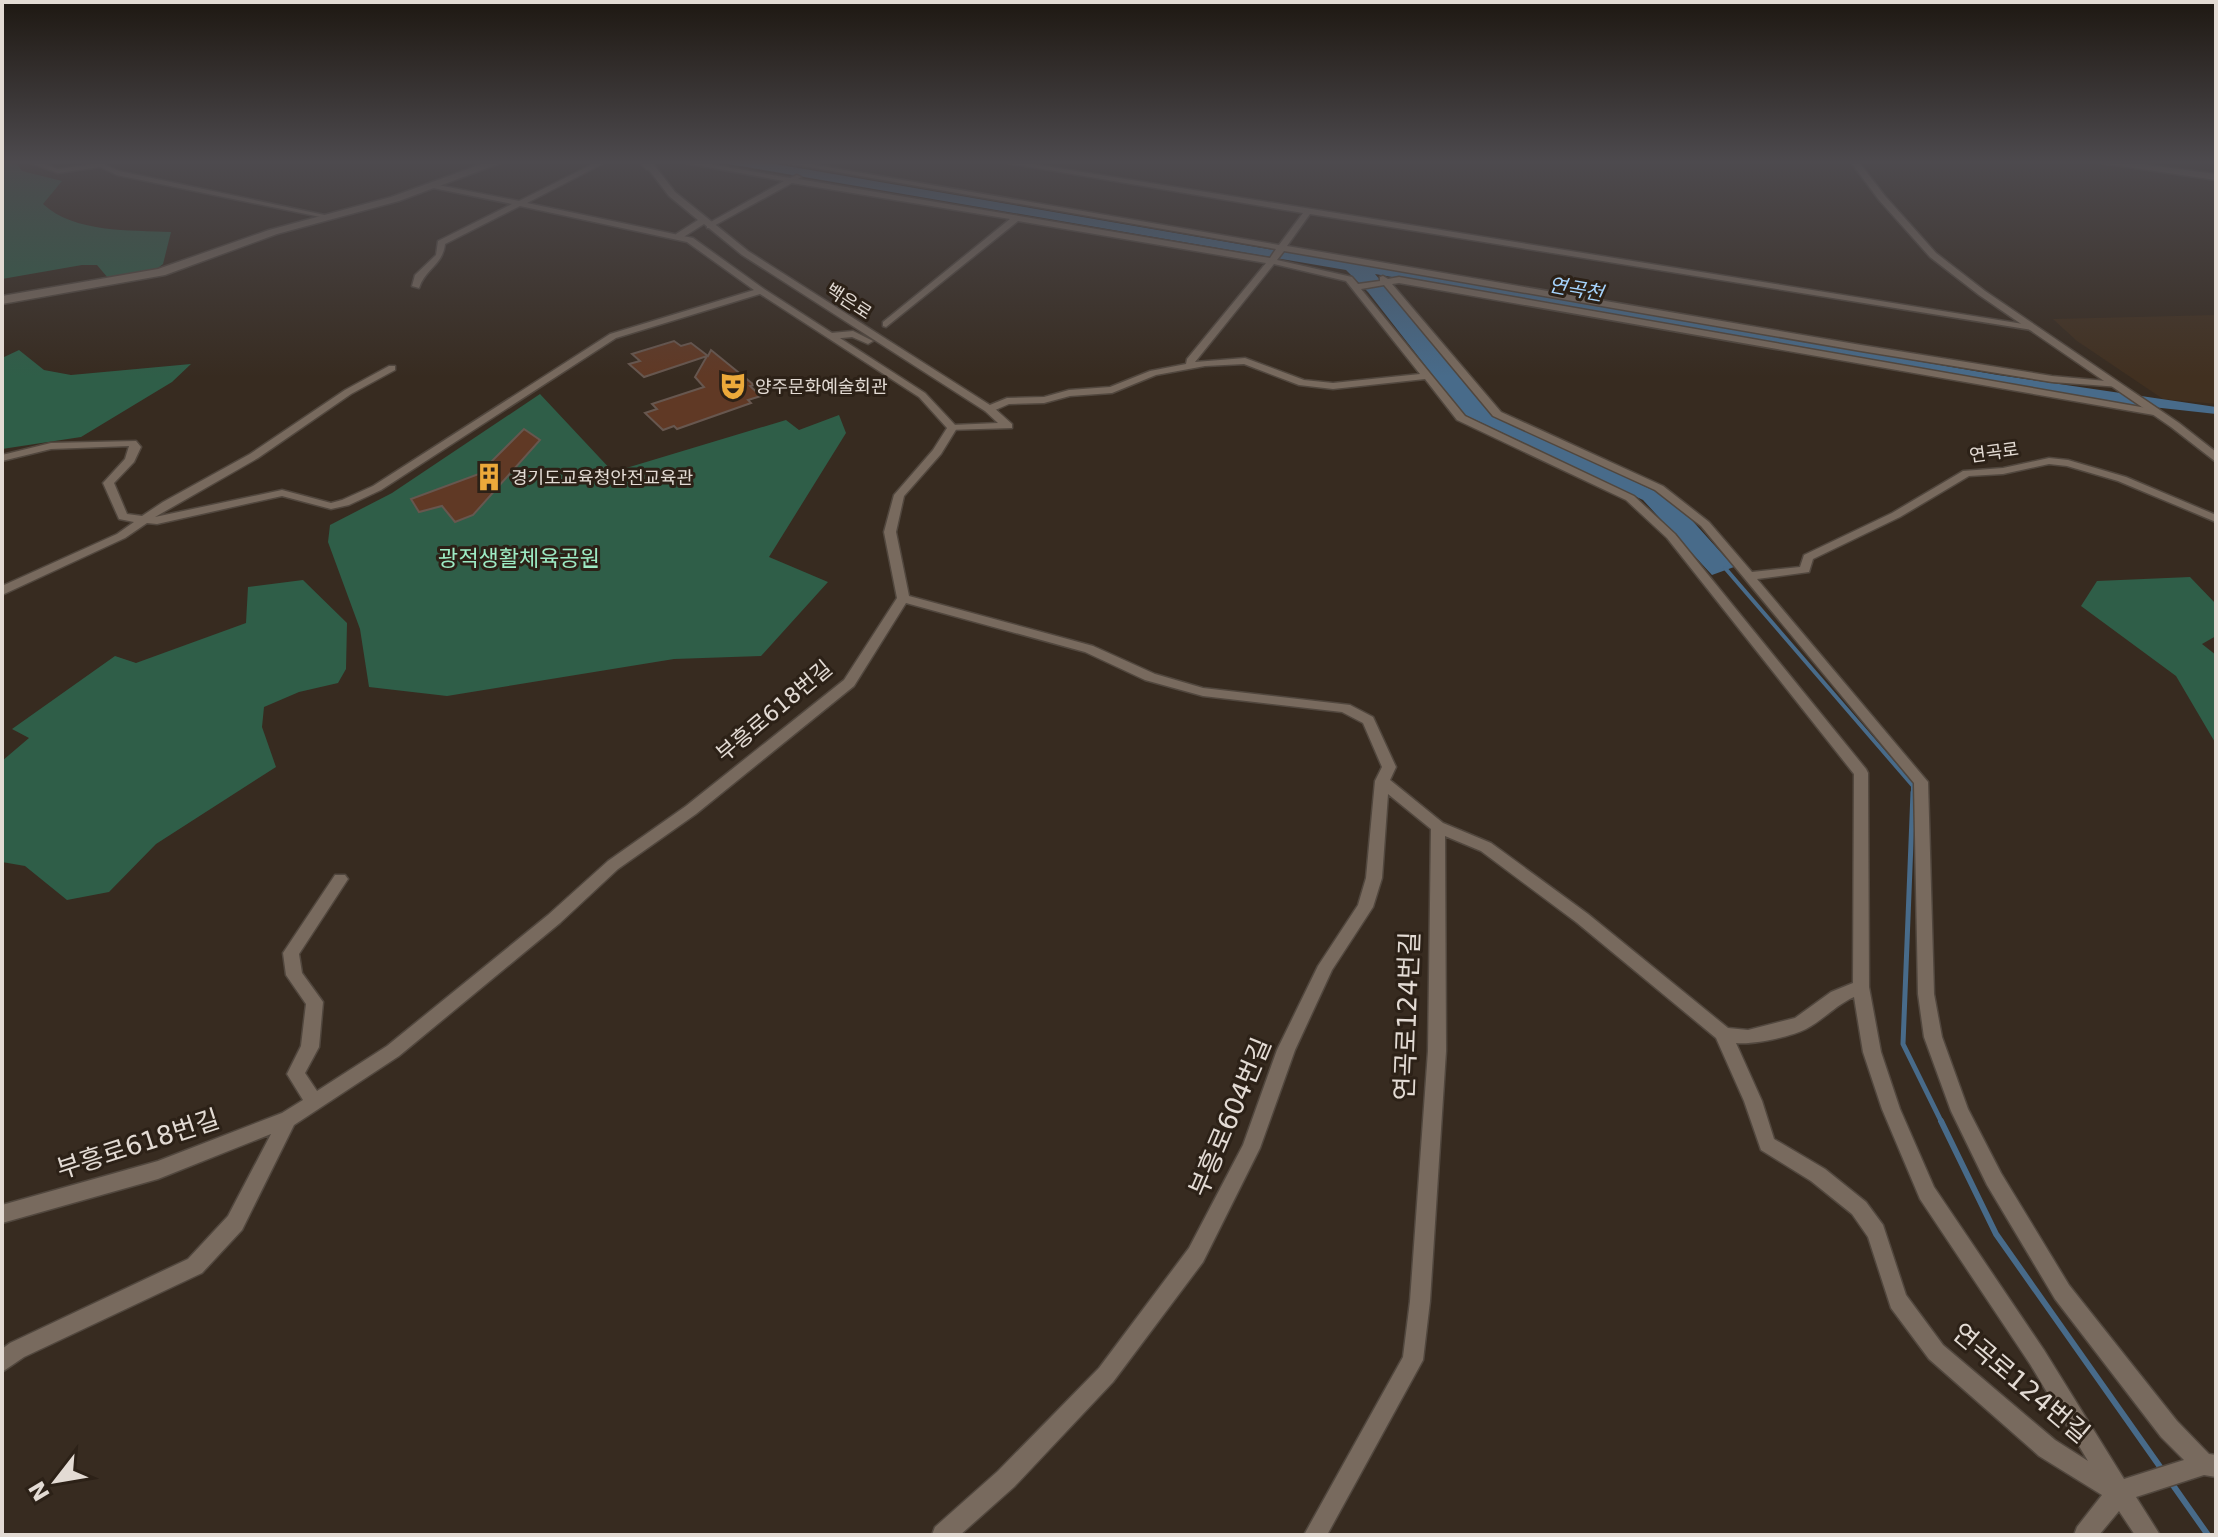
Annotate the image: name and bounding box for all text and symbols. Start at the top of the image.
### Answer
water label: 연곡천 [1547,272,1608,306]
street label: 백은로 [822,279,876,323]
theatre icon: 양주문화예술회관 [718,371,748,401]
place label: 양주문화예술회관 [755,376,888,397]
street label: 연곡로 [1968,438,2020,466]
building icon: 경기도교육청안전교육관 [474,462,504,492]
place label: 경기도교육청안전교육관 [511,467,694,488]
park label: 광적생활체육공원 [438,546,600,571]
street label: 부흥로618번길 [711,655,837,767]
street label: 연곡로124번길 [1389,931,1425,1101]
street label: 부흥로604번길 [1183,1033,1277,1201]
street label: 부흥로618번길 [53,1104,223,1184]
street label: 연곡로124번길 [1947,1317,2095,1449]
north arrow [16,1441,96,1521]
text: N [24,1477,55,1505]

